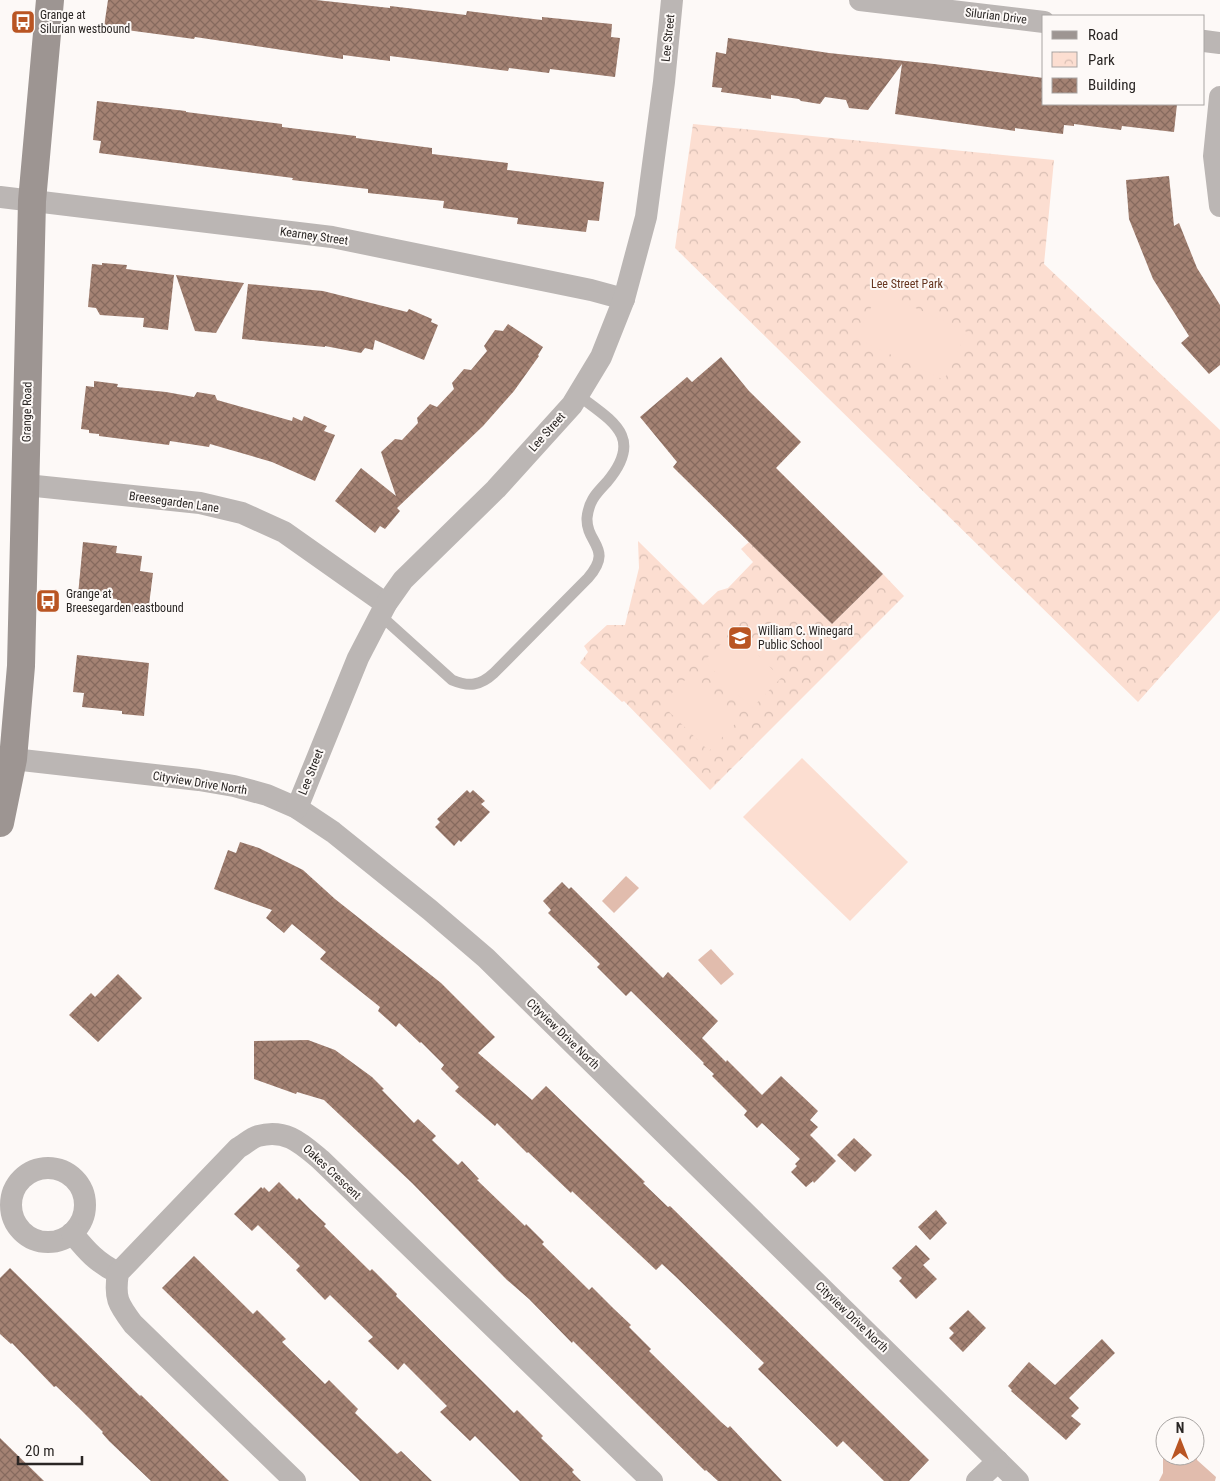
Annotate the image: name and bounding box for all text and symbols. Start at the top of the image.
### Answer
street label: Silurian Drive [964,5,1028,27]
place label: Grange at Silurian westbound [40,8,130,36]
bus stop icon: Grange at Silurian westbound [10,9,36,35]
street label: Lee Street [659,13,678,63]
legend [1042,15,1205,105]
text: Road [1088,26,1118,44]
text: Park [1088,51,1115,69]
text: Building [1088,76,1136,94]
street label: Kearney Street [279,224,349,248]
park label: Lee Street Park [871,277,944,291]
street label: Grange Road [19,382,35,442]
street label: Lee Street [526,409,569,454]
street label: Breesegarden Lane [128,489,220,515]
place label: Grange at Breesegarden eastbound [66,587,184,615]
bus stop icon: Grange at Breesegarden eastbound [35,588,61,614]
place label: William C. Winegard Public School [758,624,853,652]
school or university icon: William C. Winegard Public School [727,625,753,651]
street label: Lee Street [296,747,327,797]
street label: Cityview Drive North [152,769,249,797]
street label: Cityview Drive North [524,996,602,1072]
street label: Oakes Crescent [300,1142,364,1203]
street label: Cityview Drive North [813,1279,891,1355]
north arrow [1155,1416,1205,1466]
text: N [1176,1420,1184,1436]
scale bar [18,1434,81,1466]
text: 20 m [25,1442,55,1460]

